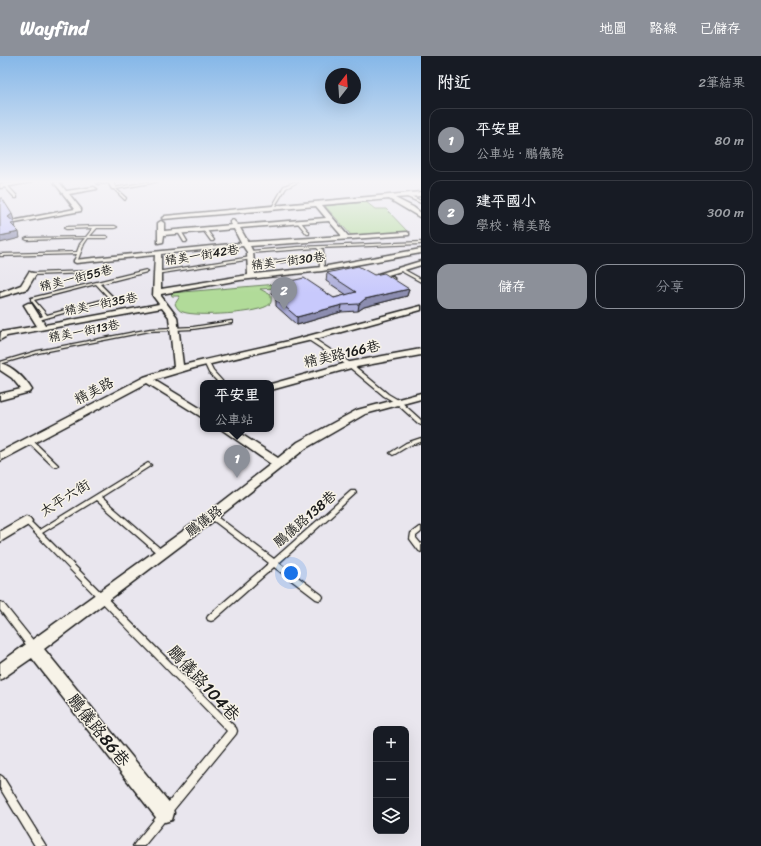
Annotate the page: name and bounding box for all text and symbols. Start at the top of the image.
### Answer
text: Wayfind [20,12,88,45]
text: 地圖 [599,16,627,41]
text: 路線 [649,16,677,41]
text: 已儲存 [699,16,741,41]
text: 附近 [437,67,471,97]
north arrow [325,68,361,104]
text: 2筆結果 [698,71,745,94]
text: 平安里 [476,116,521,142]
text: 1 [448,129,454,152]
text: 80 m [715,129,744,152]
text: 公車站 · 鵬儀路 [476,142,564,165]
text: 建平國小 [476,188,536,214]
text: 2 [447,201,455,224]
text: 300 m [707,201,744,224]
text: 學校 · 精美路 [476,214,551,237]
street label: 精美一街42巷 [164,238,240,272]
street label: 精美一街30巷 [250,246,326,276]
street label: 精美一街55巷 [37,258,115,298]
button: 儲存 [437,264,587,309]
button: 分享 [595,264,745,309]
pin: 2 [271,277,297,310]
street label: 精美一街35巷 [63,286,139,322]
street label: 精美一街13巷 [47,313,121,349]
street label: 精美路166巷 [301,333,384,375]
street label: 精美路 [70,370,118,412]
popup [200,380,274,432]
text: 平安里 [214,382,260,408]
text: 公車站 [214,408,254,431]
pin: 1 [224,445,250,478]
street label: 太平六街 [35,473,95,523]
street label: 鵬儀路138巷 [267,483,343,554]
street label: 鵬儀路 [180,498,228,544]
your location [281,563,301,583]
street label: 鵬儀路104巷 [160,637,249,729]
street label: 鵬儀路86巷 [60,686,139,774]
map controls [373,726,409,834]
button: + [373,726,409,762]
button: − [373,762,409,798]
button: layers [373,798,409,834]

